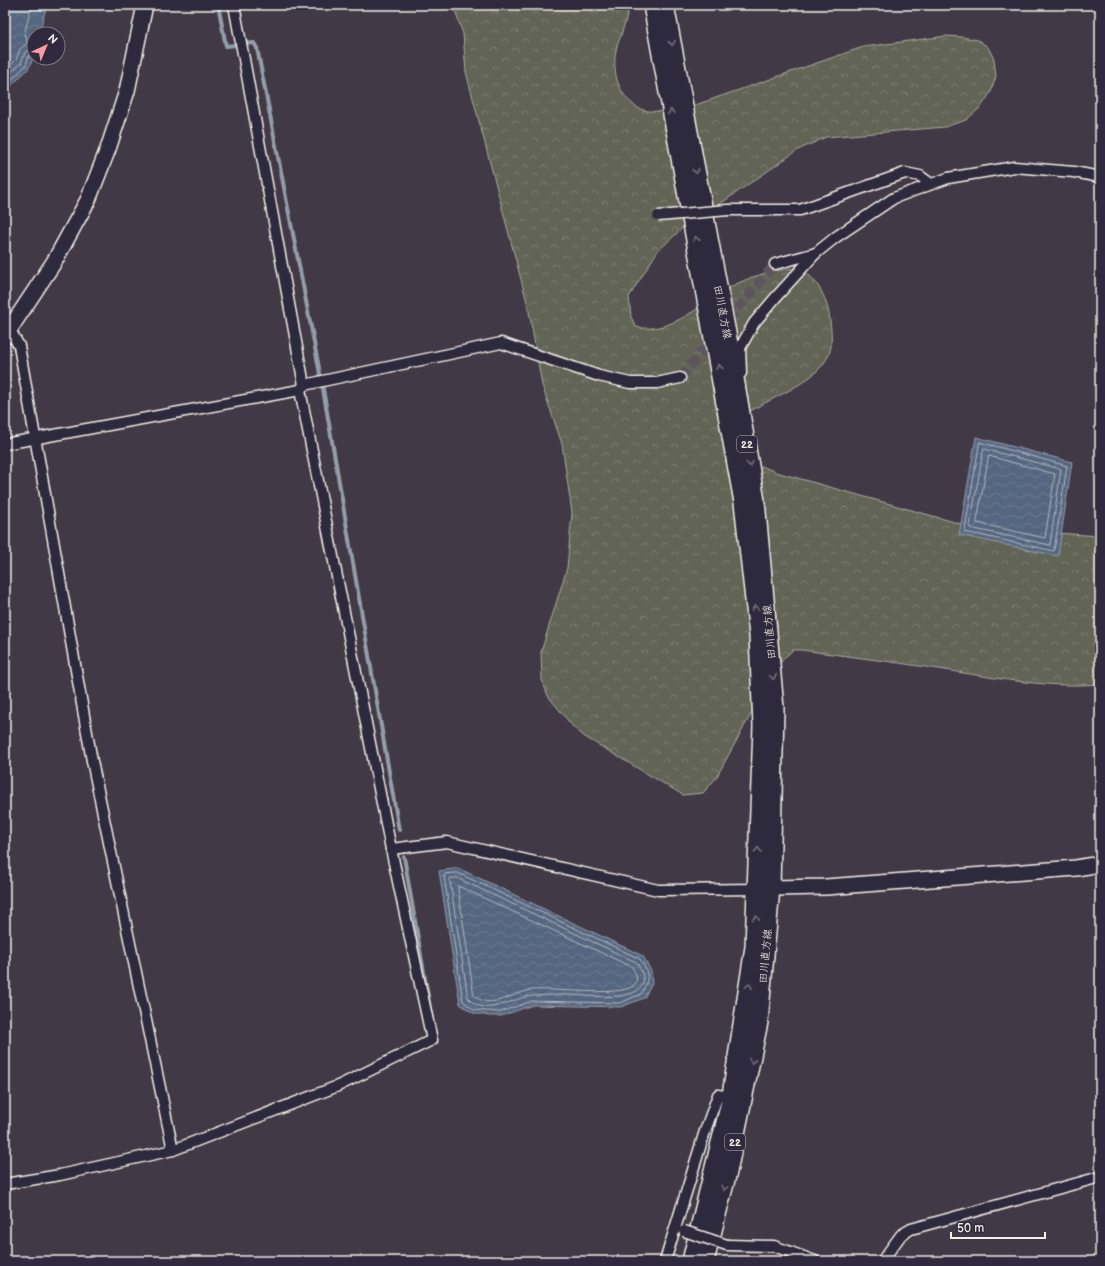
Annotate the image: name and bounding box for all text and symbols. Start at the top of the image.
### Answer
north arrow [26,26,66,66]
text: N [45,32,60,47]
one-way arrow [667,40,676,47]
one-way arrow [668,109,676,115]
one-way arrow [691,168,700,174]
one-way arrow [692,236,700,243]
street label: 田川直方線 [711,284,734,340]
one-way arrow [715,364,724,370]
road number: 22 [737,436,757,452]
one-way arrow [745,461,754,467]
street label: 田川直方線 [761,604,778,660]
one-way arrow [751,605,760,611]
one-way arrow [768,674,777,680]
one-way arrow [754,847,763,853]
one-way arrow [751,915,760,921]
street label: 田川直方線 [757,928,774,984]
one-way arrow [744,983,753,989]
one-way arrow [748,1058,756,1064]
road number: 22 [725,1134,745,1150]
one-way arrow [720,1184,729,1191]
scale bar [951,1214,1045,1240]
text: 50 m [957,1221,984,1236]

